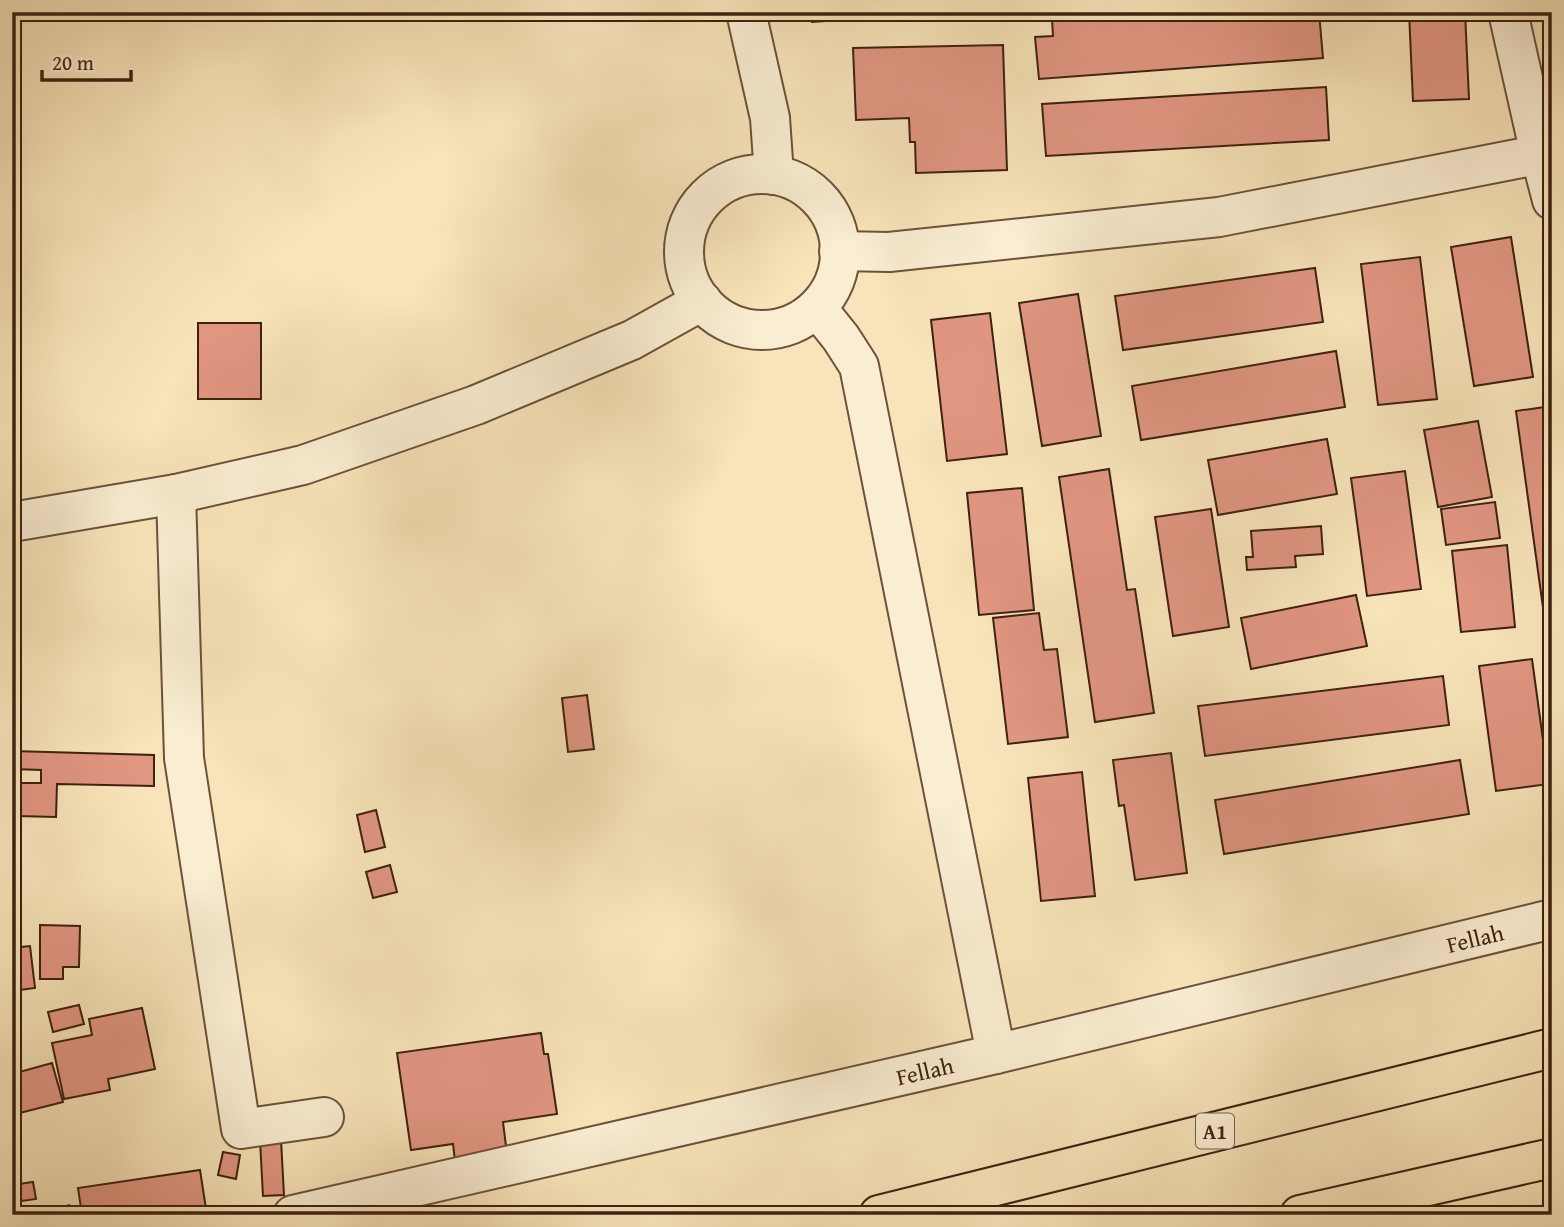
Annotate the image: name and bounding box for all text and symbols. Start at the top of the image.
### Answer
scale bar [42,38,131,82]
text: 20 m [52,47,94,78]
street label: Fellah [1443,915,1507,961]
street label: Fellah [893,1048,957,1093]
road number: A1 [1196,1114,1234,1148]

